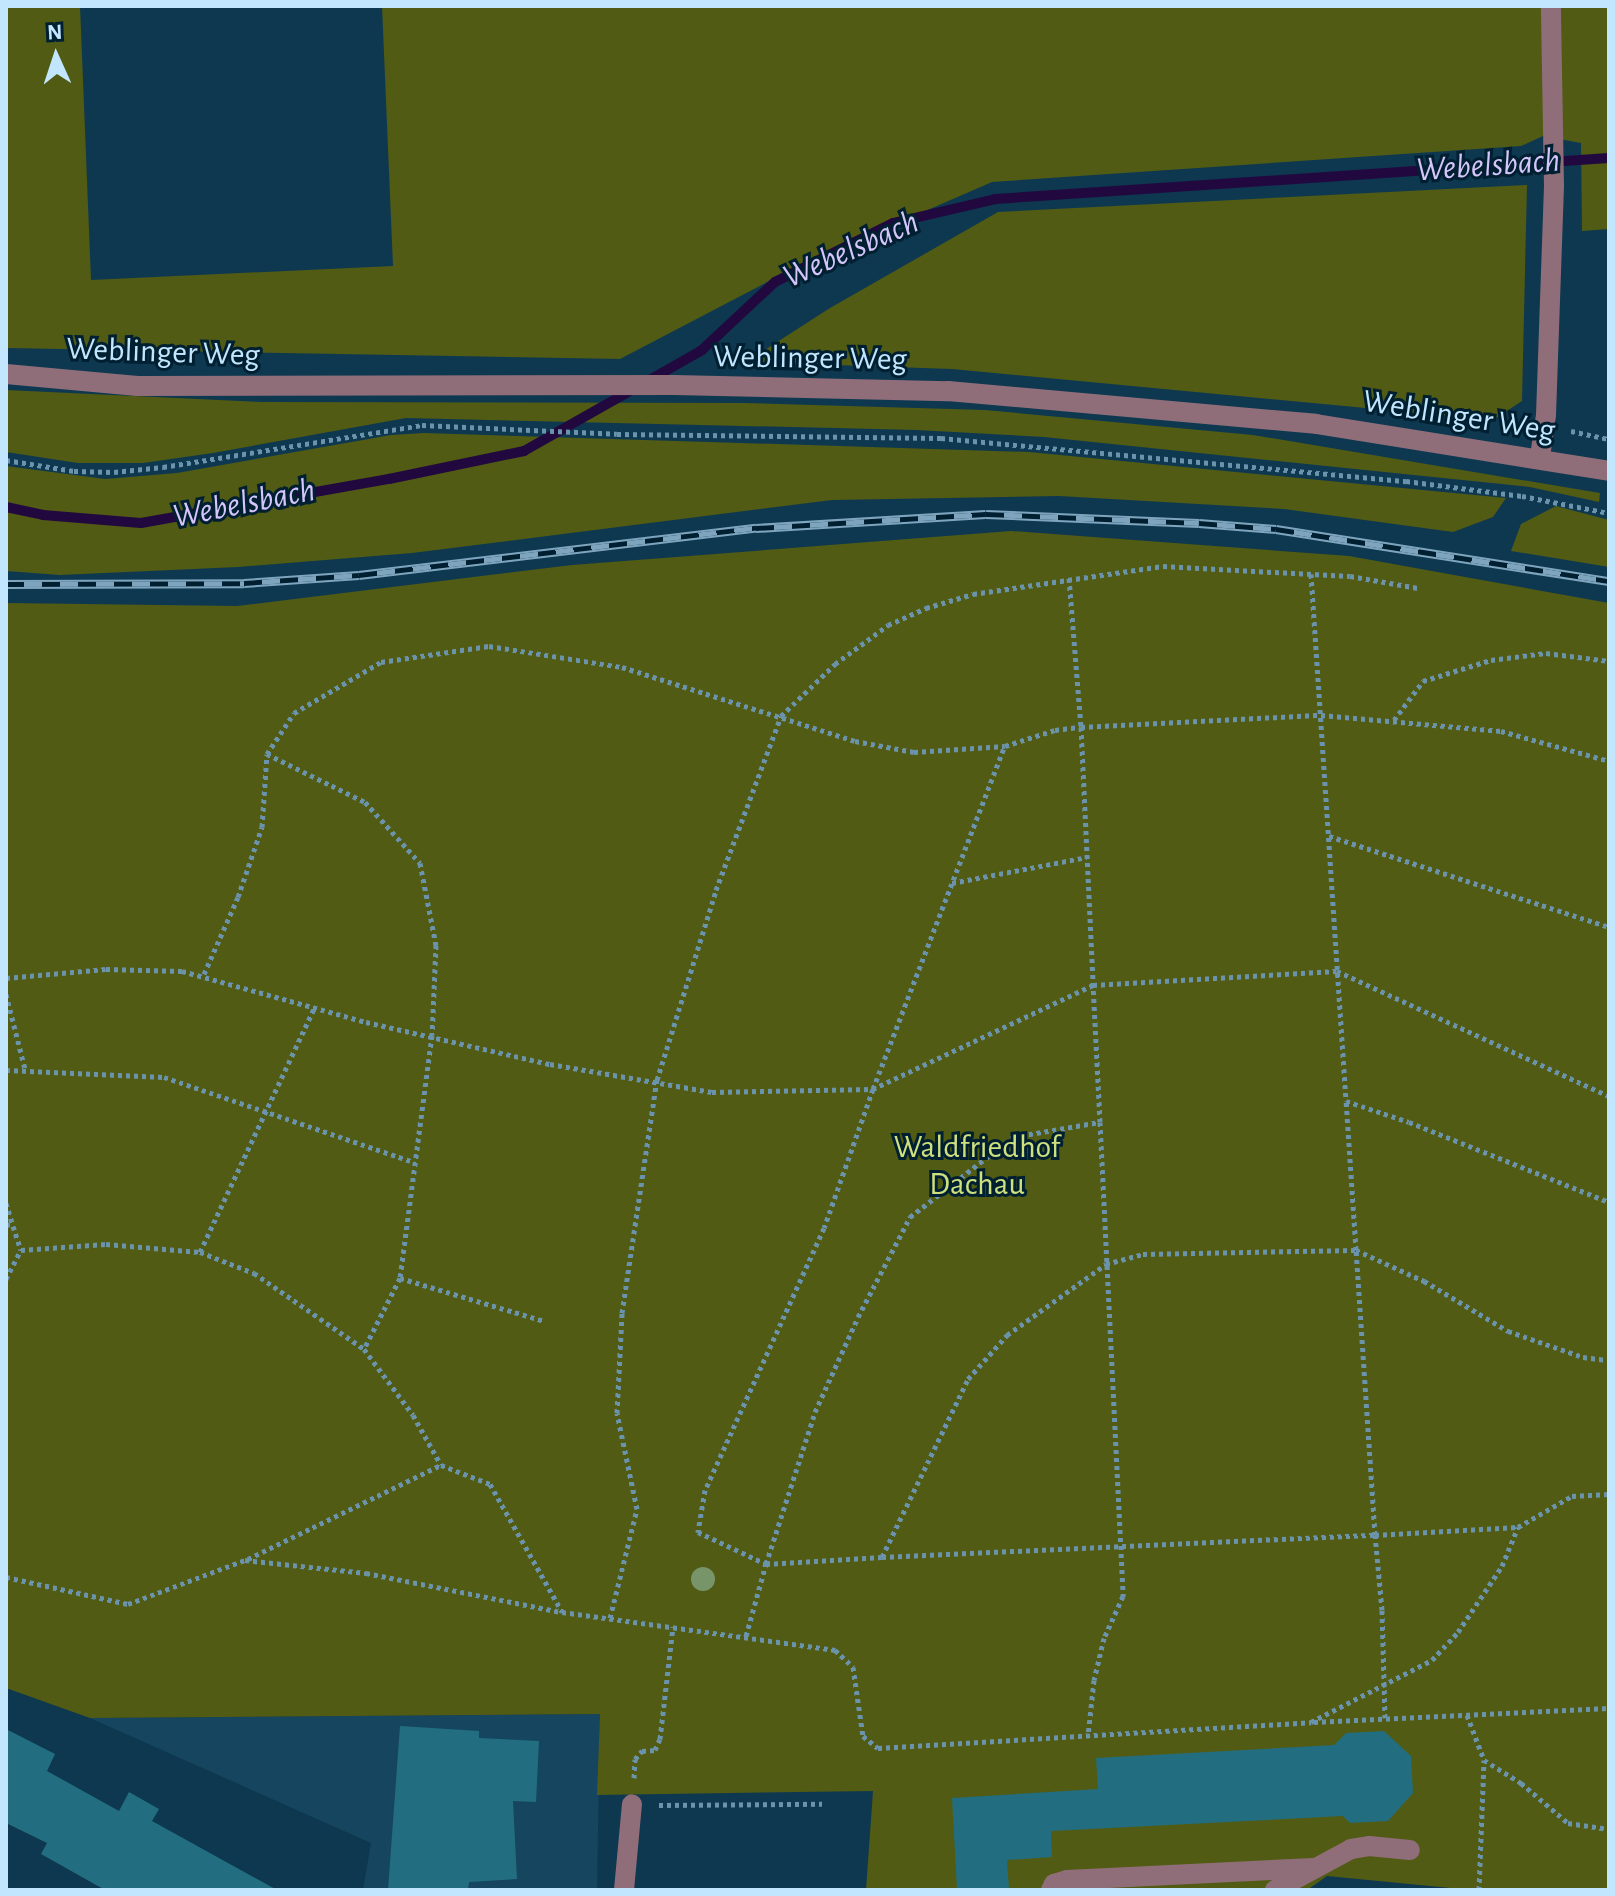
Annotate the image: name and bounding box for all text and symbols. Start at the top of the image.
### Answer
north arrow [16,16,96,96]
text: N [47,21,63,43]
water label: Webelsbach [1415,141,1561,191]
water label: Webelsbach [777,202,925,298]
street label: Weblinger Weg [66,329,260,375]
street label: Weblinger Weg [713,337,907,379]
street label: Weblinger Weg [1360,382,1558,450]
water label: Webelsbach [169,470,319,538]
park label: Waldfriedhof Dachau [894,1129,1060,1204]

